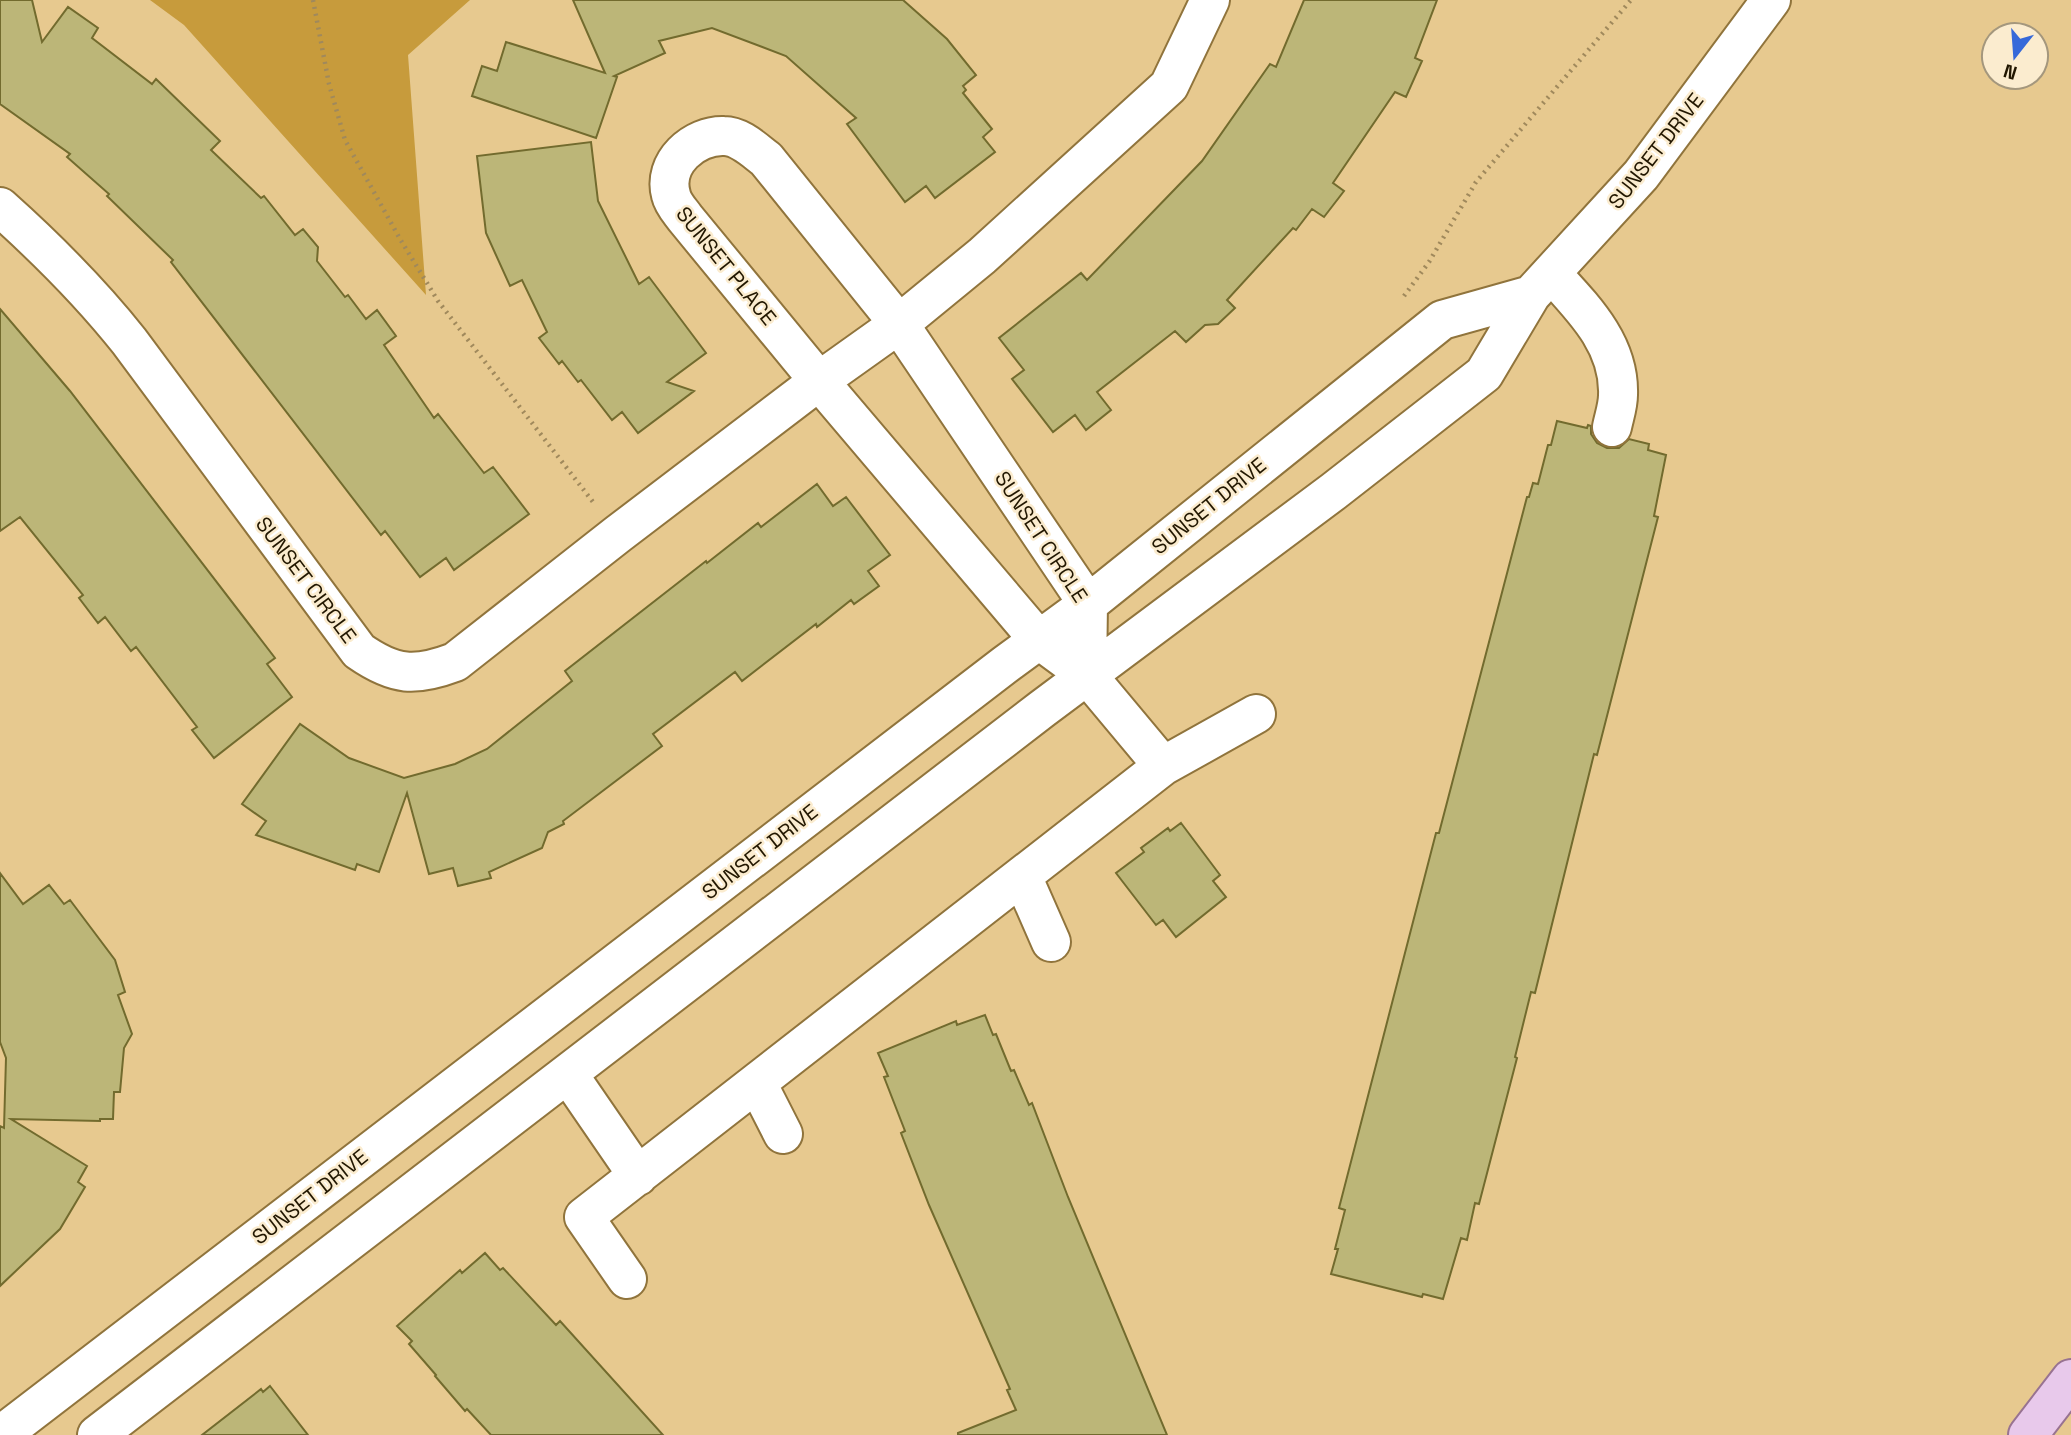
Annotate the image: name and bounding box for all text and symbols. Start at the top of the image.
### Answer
north arrow [1980,21,2050,91]
text: N [2000,58,2020,86]
street label: SUNSET DRIVE [1602,87,1709,214]
street label: SUNSET PLACE [670,201,783,331]
street label: SUNSET DRIVE [1146,451,1272,560]
street label: SUNSET CIRCLE [989,466,1094,608]
street label: SUNSET CIRCLE [250,511,363,648]
street label: SUNSET DRIVE [696,798,823,905]
street label: SUNSET DRIVE [246,1143,373,1250]

